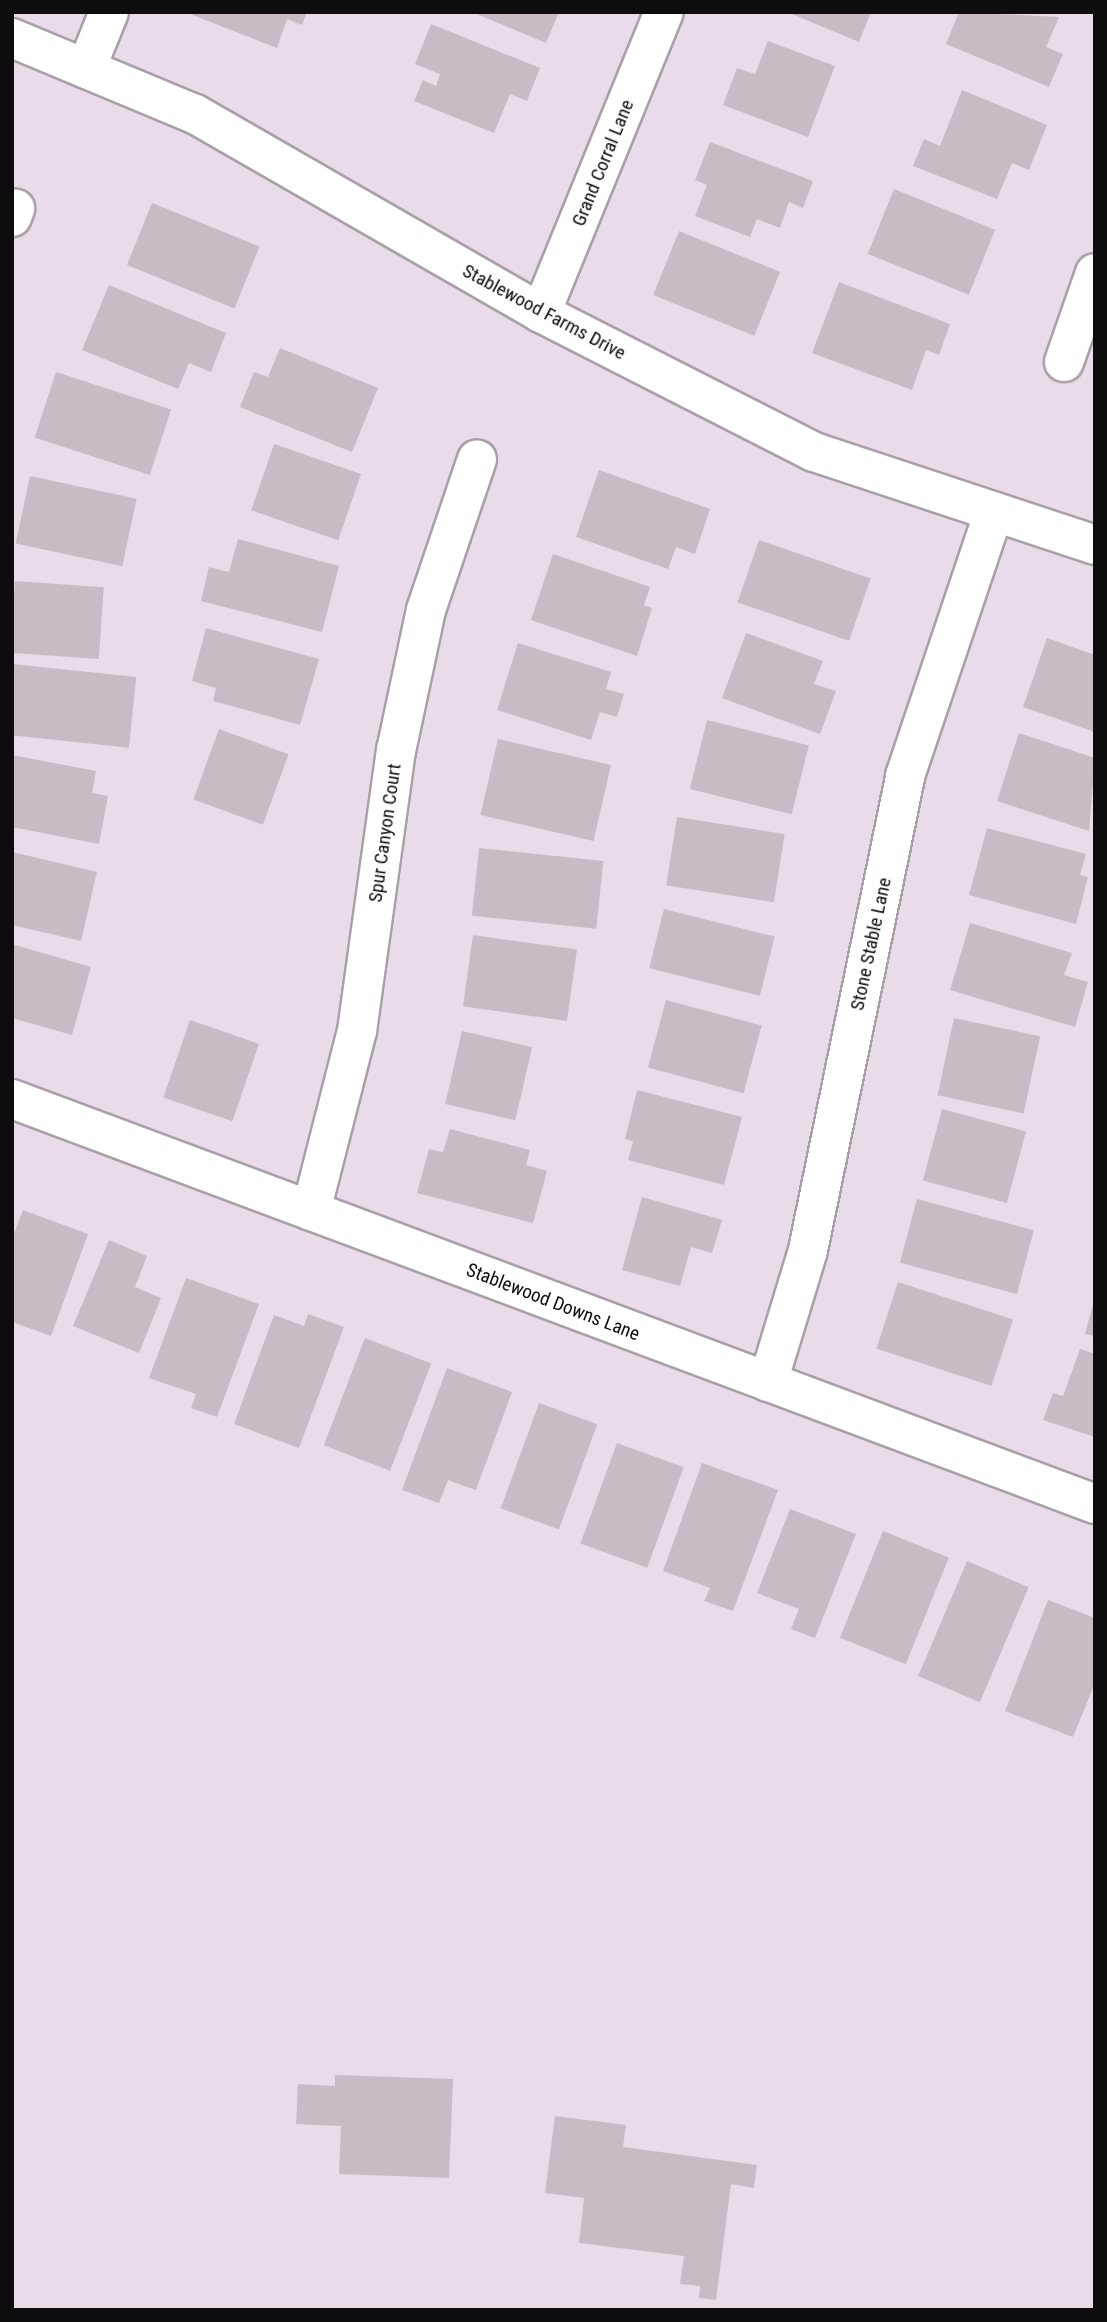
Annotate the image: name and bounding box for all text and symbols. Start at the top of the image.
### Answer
street label: Grand Corral Lane [567,96,639,230]
street label: Stablewood Farms Drive [459,259,629,365]
street label: Spur Canyon Court [364,762,406,904]
street label: Stone Stable Lane [846,876,896,1012]
street label: Stablewood Downs Lane [463,1258,643,1346]

